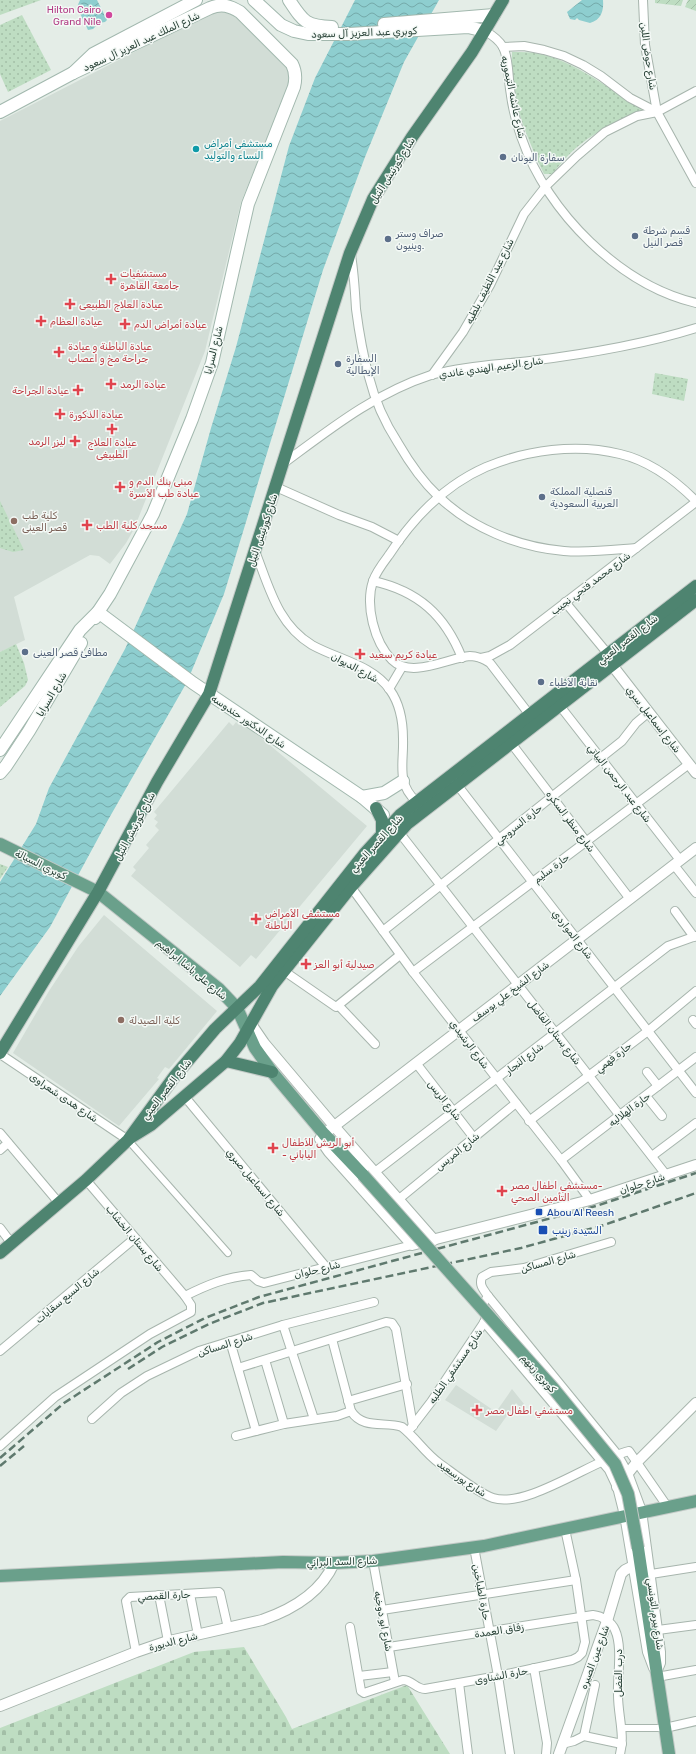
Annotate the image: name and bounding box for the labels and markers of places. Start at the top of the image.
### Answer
place label: Hilton Cairo Grand Nile [47,4,101,28]
marker: Hilton Cairo Grand Nile [104,10,114,20]
place label: مستشفى أمراض النساء والتوليد [204,138,273,162]
marker: مستشفى أمراض النساء والتوليد [191,144,201,154]
marker: سفارة اليونان [498,152,508,162]
place label: سفارة اليونان [511,152,565,164]
place label: قسم شرطة قصر النيل [643,225,690,249]
place label: صراف وستر وينيون. [395,228,444,252]
marker: قسم شرطة قصر النيل [630,231,640,241]
marker: صراف وستر وينيون. [383,234,393,244]
place label: مستشفيات جامعة القاهرة [120,268,179,292]
marker: مستشفيات جامعة القاهرة [105,273,117,285]
marker: عيادة العلاج الطبيعى [64,298,76,310]
place label: عيادة العلاج الطبيعى [79,299,163,312]
marker: عيادة العظام [35,315,47,327]
place label: عيادة العظام [50,316,103,328]
marker: عيادة أمراض الدم [119,318,131,330]
place label: عيادة أمراض الدم [134,319,207,331]
place label: عيادة الباطنة و عيادة جراحة مخ و اعصاب [68,341,152,366]
marker: عيادة الباطنة و عيادة جراحة مخ و اعصاب [53,346,65,358]
place label: السفارة الإيطالية [346,353,380,377]
marker: السفارة الإيطالية [333,359,343,369]
marker: عيادة الرمد [105,378,117,390]
place label: عيادة الرمد [120,379,167,391]
marker: عيادة الجراحة [72,384,84,396]
place label: عيادة الجراحة [12,385,70,397]
marker: عيادة الذكورة [54,408,66,420]
place label: عيادة الذكورة [69,409,124,421]
marker: عيادة العلاج الطبيغى [106,423,118,435]
marker: ليزر الرمد [69,435,81,447]
place label: ليزر الرمد [29,436,66,448]
place label: عيادة العلاج الطبيغى [87,437,137,461]
place label: مبنى بنك الدم و عيادة طب الأسرة [129,476,199,500]
marker: مبنى بنك الدم و عيادة طب الأسرة [114,481,126,493]
place label: قنصلية المملكة العربية السعودية [550,486,618,510]
marker: قنصلية المملكة العربية السعودية [537,492,547,502]
place label: كلية طب قصر العينى [22,510,67,534]
marker: كلية طب قصر العينى [9,516,19,526]
marker: مسجد كلية الطب [81,519,93,531]
place label: مسجد كلية الطب [96,520,168,532]
marker: مطافئ قصر العينى [20,647,30,657]
place label: مطافئ قصر العينى [33,647,108,659]
marker: عيادة كريم سعيد [354,648,366,660]
place label: عيادة كريم سعيد [369,649,438,661]
marker: نقابة الأطباء [536,677,546,687]
place label: نقابة الأطباء [549,677,598,689]
place label: مستشفى الأمراض الباطنة [265,908,340,932]
marker: مستشفى الأمراض الباطنة [250,913,262,925]
marker: صيدلية أبو العز [301,959,311,969]
place label: صيدلية أبو العز [313,959,375,971]
marker: كلية الصيدلة [116,1015,126,1025]
place label: كلية الصيدلة [129,1015,180,1027]
place label: أبو الريش للأطفال - الياباني [282,1137,354,1163]
marker: أبو الريش للأطفال - الياباني [267,1142,279,1154]
place label: مستشفي اطفال مصر- التأمين الصحي [510,1180,603,1206]
marker: مستشفي اطفال مصر- التأمين الصحي [496,1185,508,1197]
marker: Abou Al Reesh [534,1207,544,1217]
place label: Abou Al Reesh [547,1207,614,1219]
marker: السيدة زينب [537,1224,549,1236]
place label: السيدة زينب [552,1225,602,1237]
marker: مستشفي اطفال مصر [471,1404,483,1416]
place label: مستشفي اطفال مصر [485,1405,573,1419]

